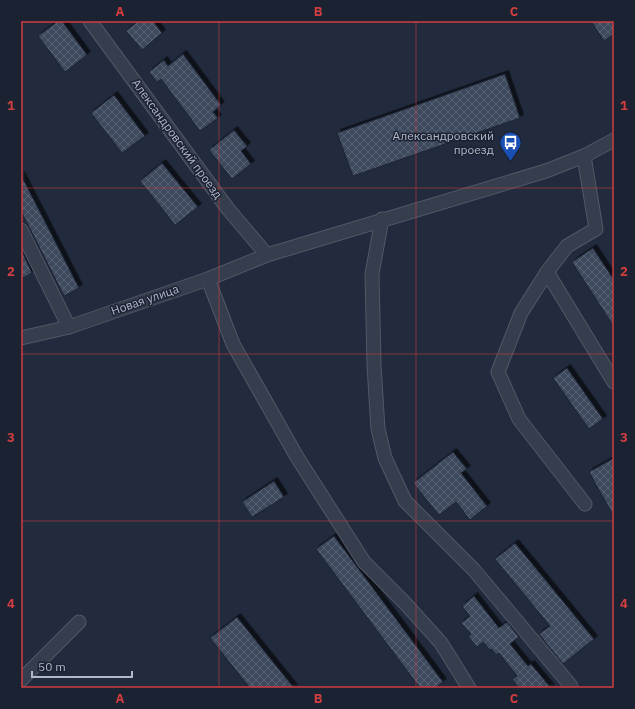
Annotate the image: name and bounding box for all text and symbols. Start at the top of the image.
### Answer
text: A [116,3,125,20]
text: B [314,3,323,20]
text: C [510,3,519,20]
street label: Александровский проезд [129,76,226,202]
text: 1 [7,97,15,114]
text: 1 [620,97,628,114]
place label: Александровский проезд [393,128,494,157]
bus stop icon: Александровский проезд [497,130,523,163]
text: 2 [7,263,15,280]
text: 2 [620,263,628,280]
street label: Новая улица [109,281,181,318]
text: 3 [7,429,15,446]
text: 3 [620,429,628,446]
text: 4 [7,595,15,612]
text: 4 [620,595,628,612]
scale bar [32,653,132,679]
text: 50 m [38,659,66,674]
text: A [116,690,125,707]
text: B [314,690,323,707]
text: C [510,690,519,707]

